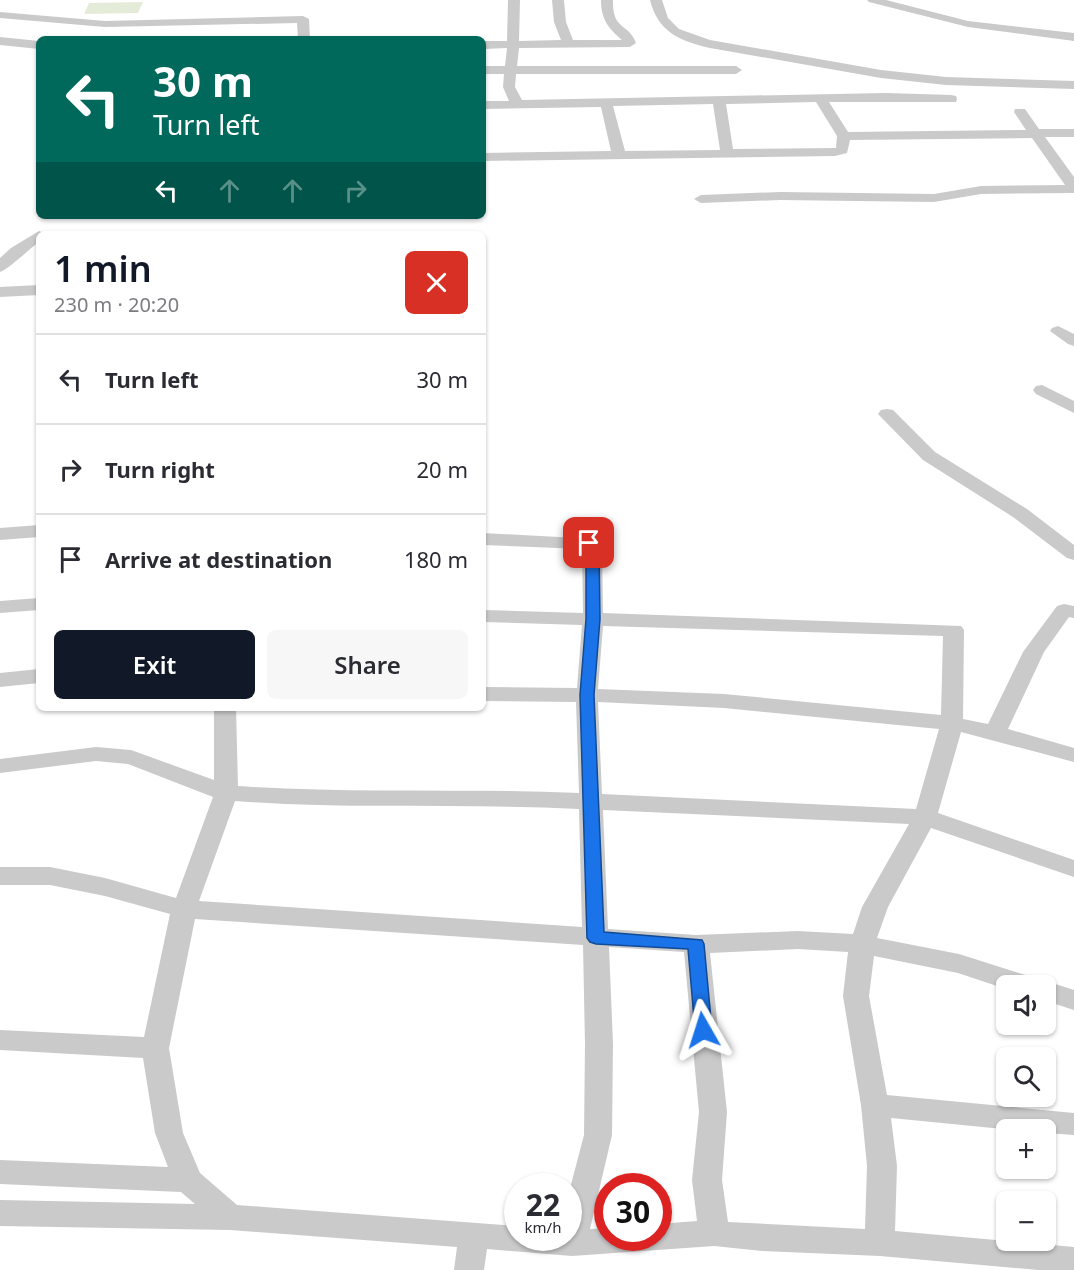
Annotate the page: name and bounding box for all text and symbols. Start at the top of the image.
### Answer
text: 30 m [153,52,253,109]
icon: left [54,60,132,138]
text: Turn left [153,106,259,143]
icon: left [150,174,183,207]
icon: ahead [213,174,246,207]
icon: ahead [276,174,309,207]
icon: right [339,174,372,207]
text: 1 min [54,244,152,293]
button: close [405,251,468,314]
text: 230 m · 20:20 [54,291,179,318]
icon: left [54,363,87,396]
text: Turn left [105,364,199,394]
text: 30 m [417,364,468,394]
icon: right [54,453,87,486]
text: Turn right [105,454,215,484]
text: 20 m [417,454,468,484]
pin [563,517,614,568]
icon: arrive [572,526,605,559]
icon: arrive [54,543,87,576]
text: Arrive at destination [105,544,332,574]
text: 180 m [404,544,468,574]
button: Exit [54,630,255,699]
button: Share [267,630,468,699]
map controls [996,975,1056,1251]
button: sound [996,975,1056,1035]
position arrow [671,998,735,1062]
button: search [996,1047,1056,1107]
button: + [996,1119,1056,1179]
speed limit sign: 30 [594,1173,672,1251]
text: 22 [526,1184,560,1225]
button: − [996,1191,1056,1251]
text: km/h [525,1217,561,1237]

